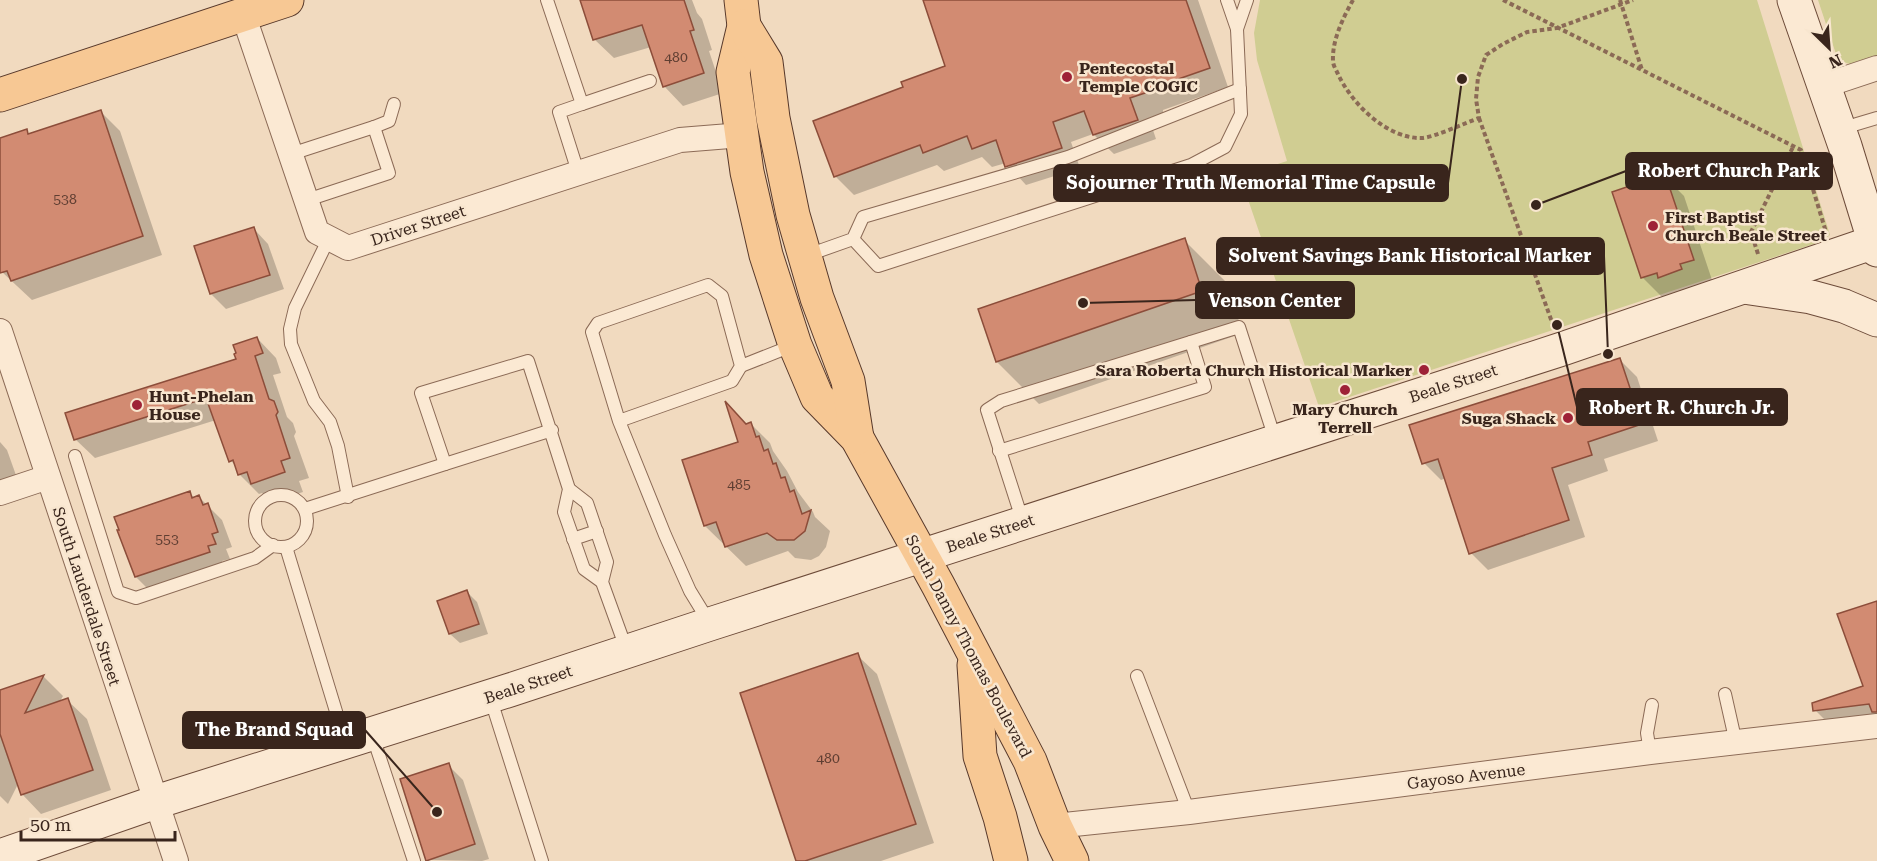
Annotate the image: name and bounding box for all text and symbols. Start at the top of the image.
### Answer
north arrow [1799,18,1859,78]
house number: 480 [664,49,688,65]
text: N [1826,50,1845,72]
place label: Pentecostal Temple COGIC [1079,59,1198,96]
marker: Pentecostal Temple COGIC [1060,70,1074,84]
callout: Robert Church Park [1626,153,1832,189]
text: Robert Church Park [1638,160,1821,181]
callout: Sojourner Truth Memorial Time Capsule [1054,165,1448,201]
text: Sojourner Truth Memorial Time Capsule [1066,172,1436,193]
house number: 538 [53,191,77,207]
street label: Driver Street [368,201,468,250]
place label: First Baptist Church Beale Street [1665,208,1827,245]
marker: First Baptist Church Beale Street [1646,219,1660,233]
callout: Solvent Savings Bank Historical Marker [1217,238,1604,274]
text: Solvent Savings Bank Historical Marker [1229,245,1591,266]
callout: Venson Center [1196,282,1354,318]
text: Venson Center [1208,290,1342,311]
street label: Beale Street [1407,360,1500,407]
place label: Sara Roberta Church Historical Marker [1096,361,1412,380]
marker: Sara Roberta Church Historical Marker [1417,363,1431,377]
marker: Mary Church Terrell [1338,383,1352,397]
place label: Hunt-Phelan House [149,387,254,424]
callout: Robert R. Church Jr. [1577,389,1787,425]
text: Robert R. Church Jr. [1589,397,1775,418]
marker: Hunt-Phelan House [130,398,144,412]
place label: Mary Church Terrell [1292,400,1398,437]
place label: Suga Shack [1462,409,1556,428]
marker: Suga Shack [1561,411,1575,425]
house number: 485 [727,476,751,492]
street label: South Lauderdale Street [49,504,124,688]
street label: Beale Street [944,510,1037,557]
house number: 553 [155,531,179,547]
street label: South Danny Thomas Boulevard [902,532,1036,761]
street label: Beale Street [482,661,575,708]
callout: The Brand Squad [183,712,365,748]
text: The Brand Squad [195,719,353,740]
house number: 480 [816,750,840,766]
street label: Gayoso Avenue [1406,760,1526,793]
scale bar [21,804,176,842]
text: 50 m [30,814,71,835]

